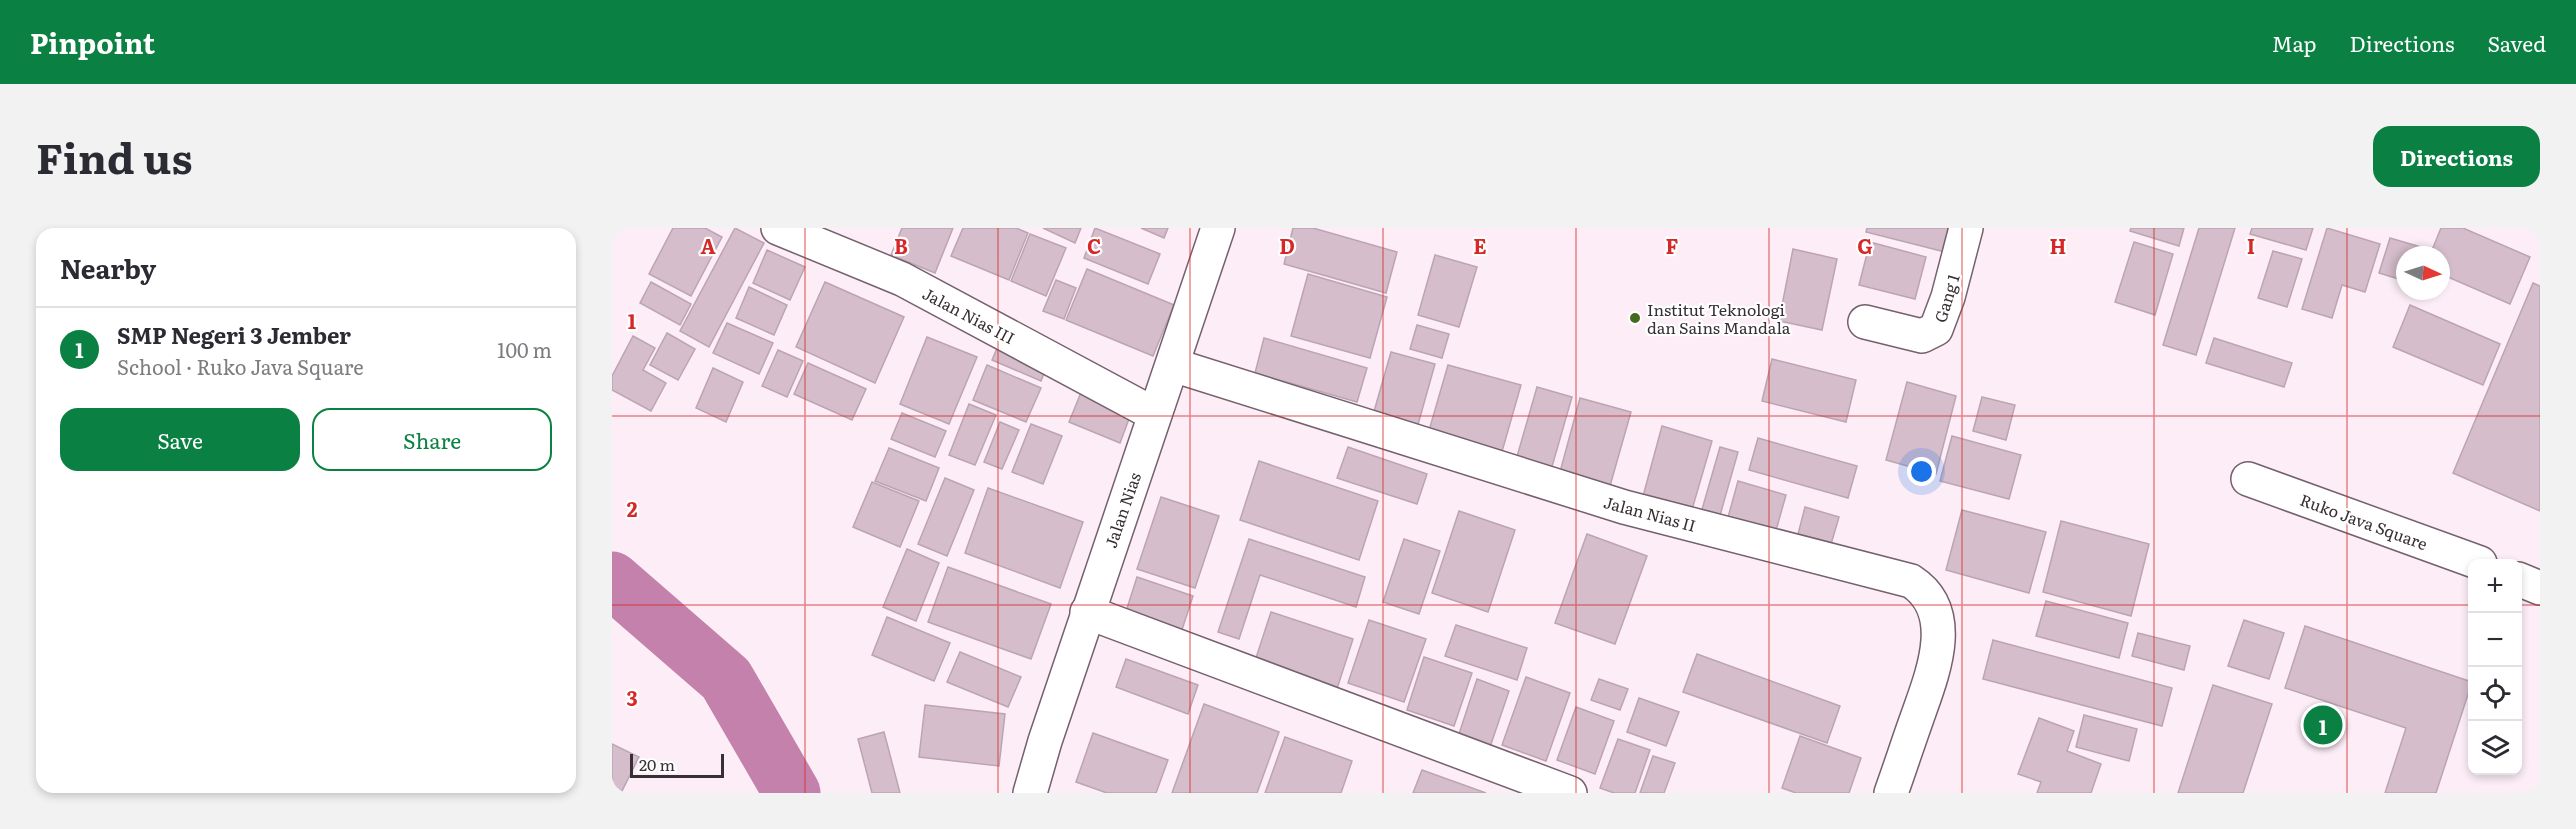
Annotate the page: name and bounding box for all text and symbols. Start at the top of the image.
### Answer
text: Pinpoint [30,21,155,63]
text: Map [2272,27,2317,58]
text: Directions [2350,27,2455,58]
text: Saved [2488,27,2546,58]
text: Find us [36,125,193,187]
button: Directions [2373,126,2540,187]
text: A [700,230,716,260]
text: B [894,230,908,260]
text: C [1087,230,1101,260]
text: D [1279,230,1295,260]
text: E [1473,230,1487,260]
text: F [1666,230,1679,260]
text: G [1857,230,1873,260]
text: H [2050,230,2066,260]
text: I [2247,230,2255,260]
north arrow [2396,246,2450,300]
text: Nearby [60,248,156,287]
street label: Gang 1 [1927,270,1965,325]
street label: Jalan Nias III [919,281,1019,349]
place label: Institut Teknologi dan Sains Mandala [1647,297,1791,339]
text: 1 [628,305,636,335]
marker: Institut Teknologi dan Sains Mandala [1628,311,1642,325]
text: SMP Negeri 3 Jember [117,318,351,351]
text: 1 [75,334,84,364]
text: 100 m [497,334,552,364]
text: School · Ruko Java Square [117,351,364,381]
button: Save [60,408,300,471]
button: Share [312,408,552,471]
your location [1907,457,1936,486]
street label: Jalan Nias [1098,469,1146,551]
street label: Ruko Java Square [2297,487,2431,555]
street label: Jalan Nias II [1601,489,1699,537]
text: 2 [627,493,638,523]
map controls [2468,559,2522,775]
button: + [2468,559,2522,613]
button: − [2468,613,2522,667]
button: locate [2468,667,2522,721]
text: 3 [626,682,638,712]
pin: 1 [2304,702,2342,748]
button: layers [2468,721,2522,775]
scale bar [630,751,724,778]
text: 20 m [639,752,675,776]

